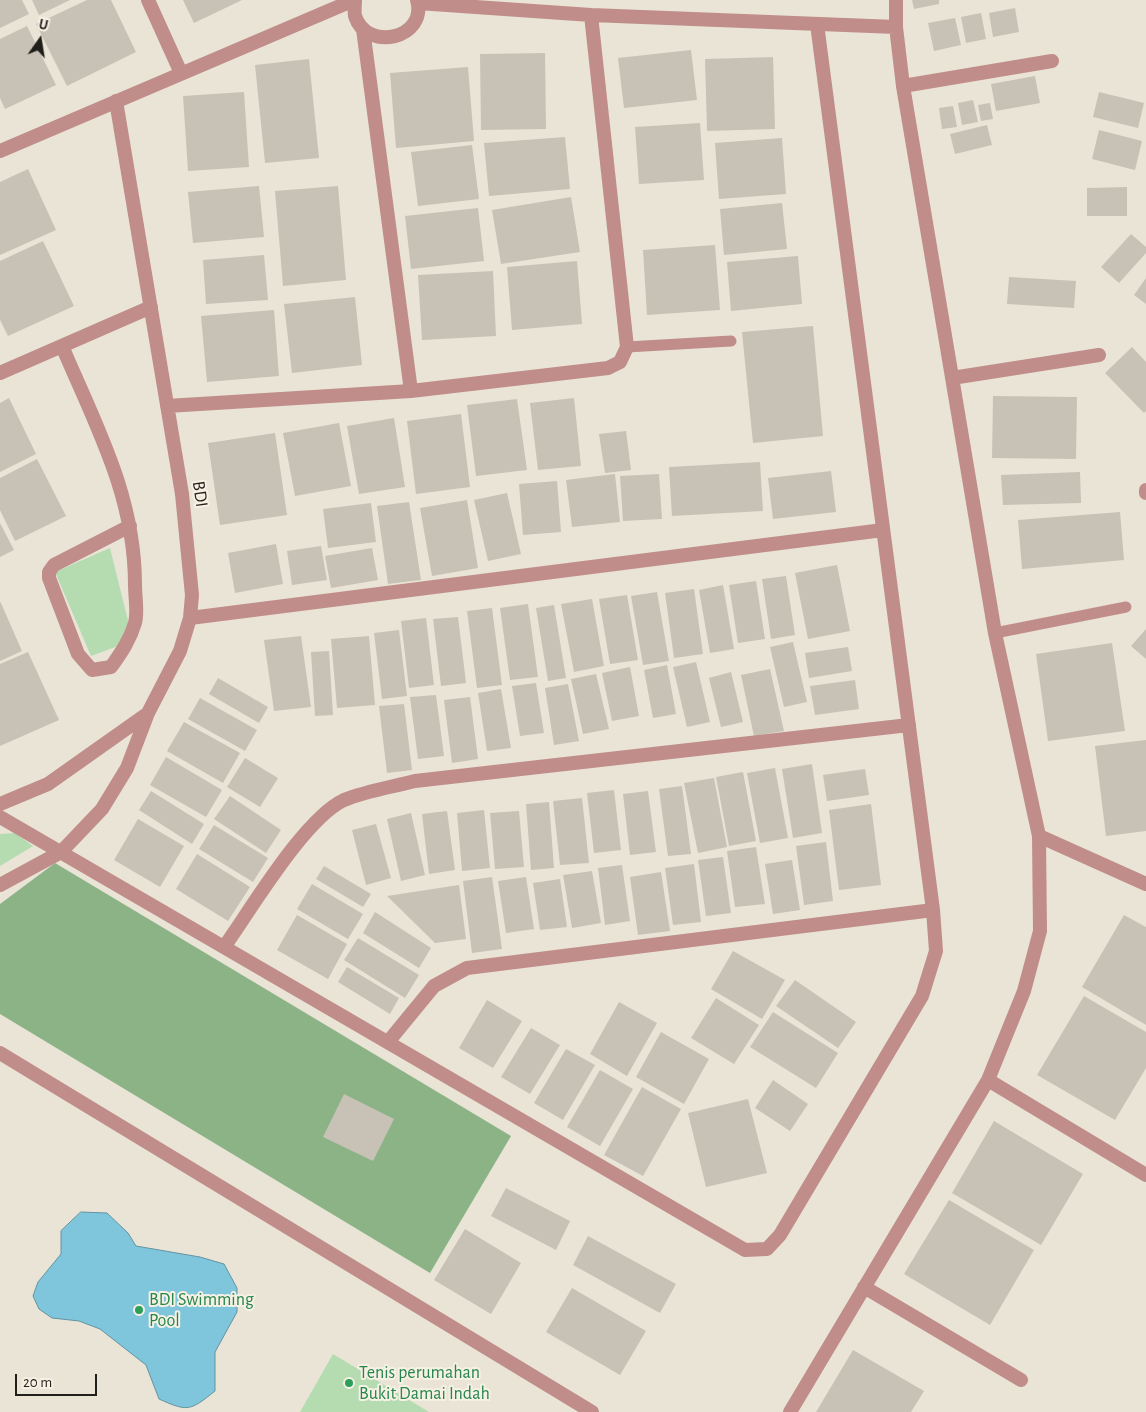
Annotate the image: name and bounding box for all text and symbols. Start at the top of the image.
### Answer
north arrow [15,15,65,65]
text: U [37,18,49,33]
street label: BDI [187,480,213,508]
place label: BDI Swimming Pool [149,1289,254,1332]
marker: BDI Swimming Pool [133,1304,145,1316]
place label: Tenis perumahan Bukit Damai Indah [359,1362,490,1405]
scale bar [18,1364,100,1396]
text: 20 m [23,1375,52,1390]
marker: Tenis perumahan Bukit Damai Indah [343,1377,355,1389]

